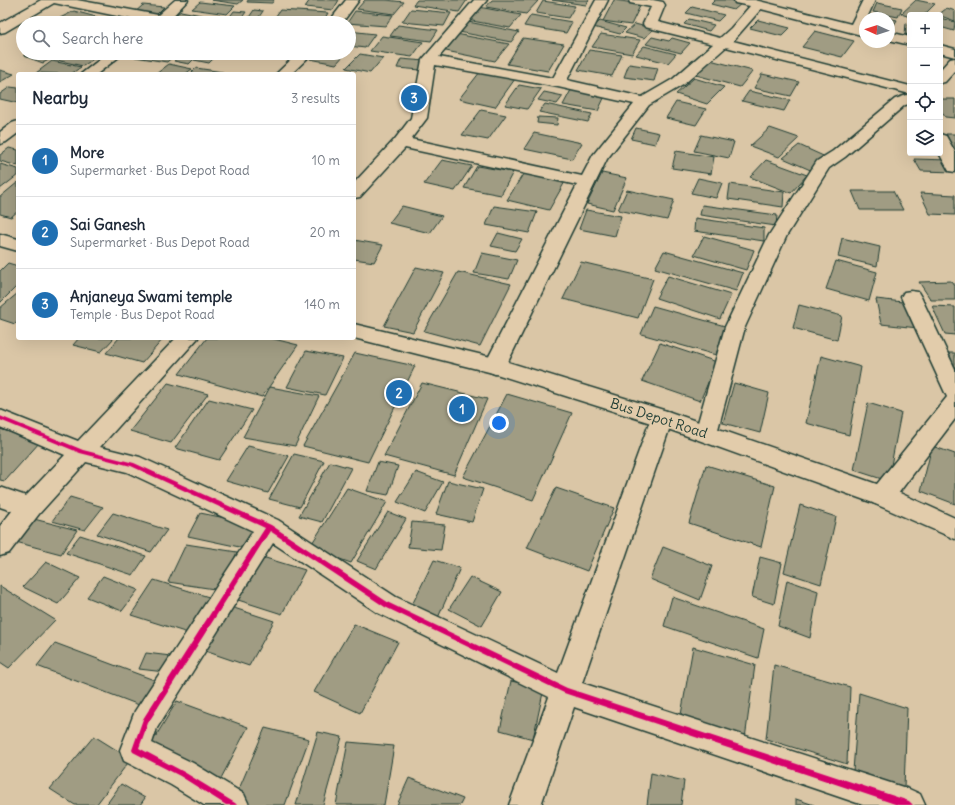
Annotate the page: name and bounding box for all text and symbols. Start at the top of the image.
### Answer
north arrow [859,12,895,48]
map controls [907,12,943,156]
button: + [907,12,943,48]
search box [16,16,356,60]
icon: search [30,27,52,49]
text: Search here [62,29,143,48]
button: − [907,48,943,84]
pin: 3 [401,83,427,113]
button: locate [907,84,943,120]
text: Nearby [32,87,88,109]
text: 3 results [291,90,340,107]
button: layers [907,120,943,156]
text: More [70,143,104,162]
text: 1 [42,152,48,169]
text: 10 m [312,152,340,169]
text: Supermarket · Bus Depot Road [70,162,250,179]
text: Sai Ganesh [70,215,145,234]
text: 2 [41,224,49,241]
text: 20 m [310,224,340,241]
text: Supermarket · Bus Depot Road [70,234,250,251]
text: Anjaneya Swami temple [70,287,232,306]
text: 3 [41,296,49,313]
text: 140 m [304,296,340,313]
text: Temple · Bus Depot Road [70,306,215,323]
pin: 2 [386,378,412,408]
pin: 1 [449,394,475,424]
street label: Bus Depot Road [608,394,710,442]
your location [489,413,509,433]

